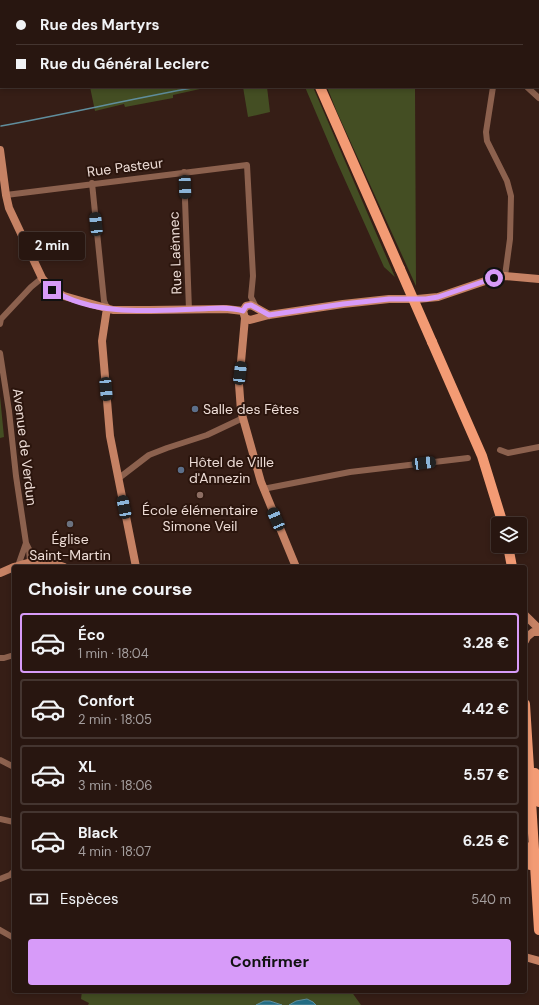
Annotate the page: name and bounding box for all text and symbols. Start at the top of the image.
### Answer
text: Rue des Martyrs [40,15,160,35]
text: Rue du Général Leclerc [40,54,210,74]
street label: Rue Pasteur [86,153,164,181]
car [179,175,191,199]
car [89,211,103,237]
street label: Rue Laënnec [165,211,185,295]
callout: 2 min [19,232,85,260]
text: 2 min [35,237,69,254]
route start [485,269,503,287]
route end [43,281,61,299]
car [233,360,247,386]
car [99,377,113,401]
street label: Avenue de Verdun [9,387,41,507]
place label: Salle des Fêtes [203,400,299,418]
marker: Salle des Fêtes [190,404,200,414]
place label: Hôtel de Ville d'Annezin [189,453,274,487]
car [411,456,437,470]
marker: Hôtel de Ville d'Annezin [176,465,186,475]
marker: École élémentaire Simone Veil [195,490,205,500]
car [116,494,132,520]
place label: École élémentaire Simone Veil [142,501,258,535]
car [266,506,286,532]
map controls [491,517,527,553]
button: layers [491,517,527,553]
marker: Église Saint-Martin [65,519,75,529]
place label: Église Saint-Martin [29,530,111,564]
text: Choisir une course [28,577,192,601]
icon: car [30,625,66,661]
text: Éco [78,625,105,645]
text: 3.28 € [463,633,509,653]
text: 1 min · 18:04 [78,645,149,662]
icon: car [30,691,66,727]
text: Confort [78,691,135,711]
text: 4.42 € [462,699,509,719]
text: 2 min · 18:05 [78,711,152,728]
icon: car [30,757,66,793]
text: XL [78,757,96,777]
text: 5.57 € [463,765,509,785]
text: 3 min · 18:06 [78,777,152,794]
icon: car [30,823,66,859]
text: Black [78,823,118,843]
text: 6.25 € [463,831,509,851]
text: 4 min · 18:07 [78,843,151,860]
icon: cash [28,888,50,910]
text: Espèces [60,889,119,909]
text: 540 m [471,891,511,908]
button: Confirmer [28,939,511,985]

